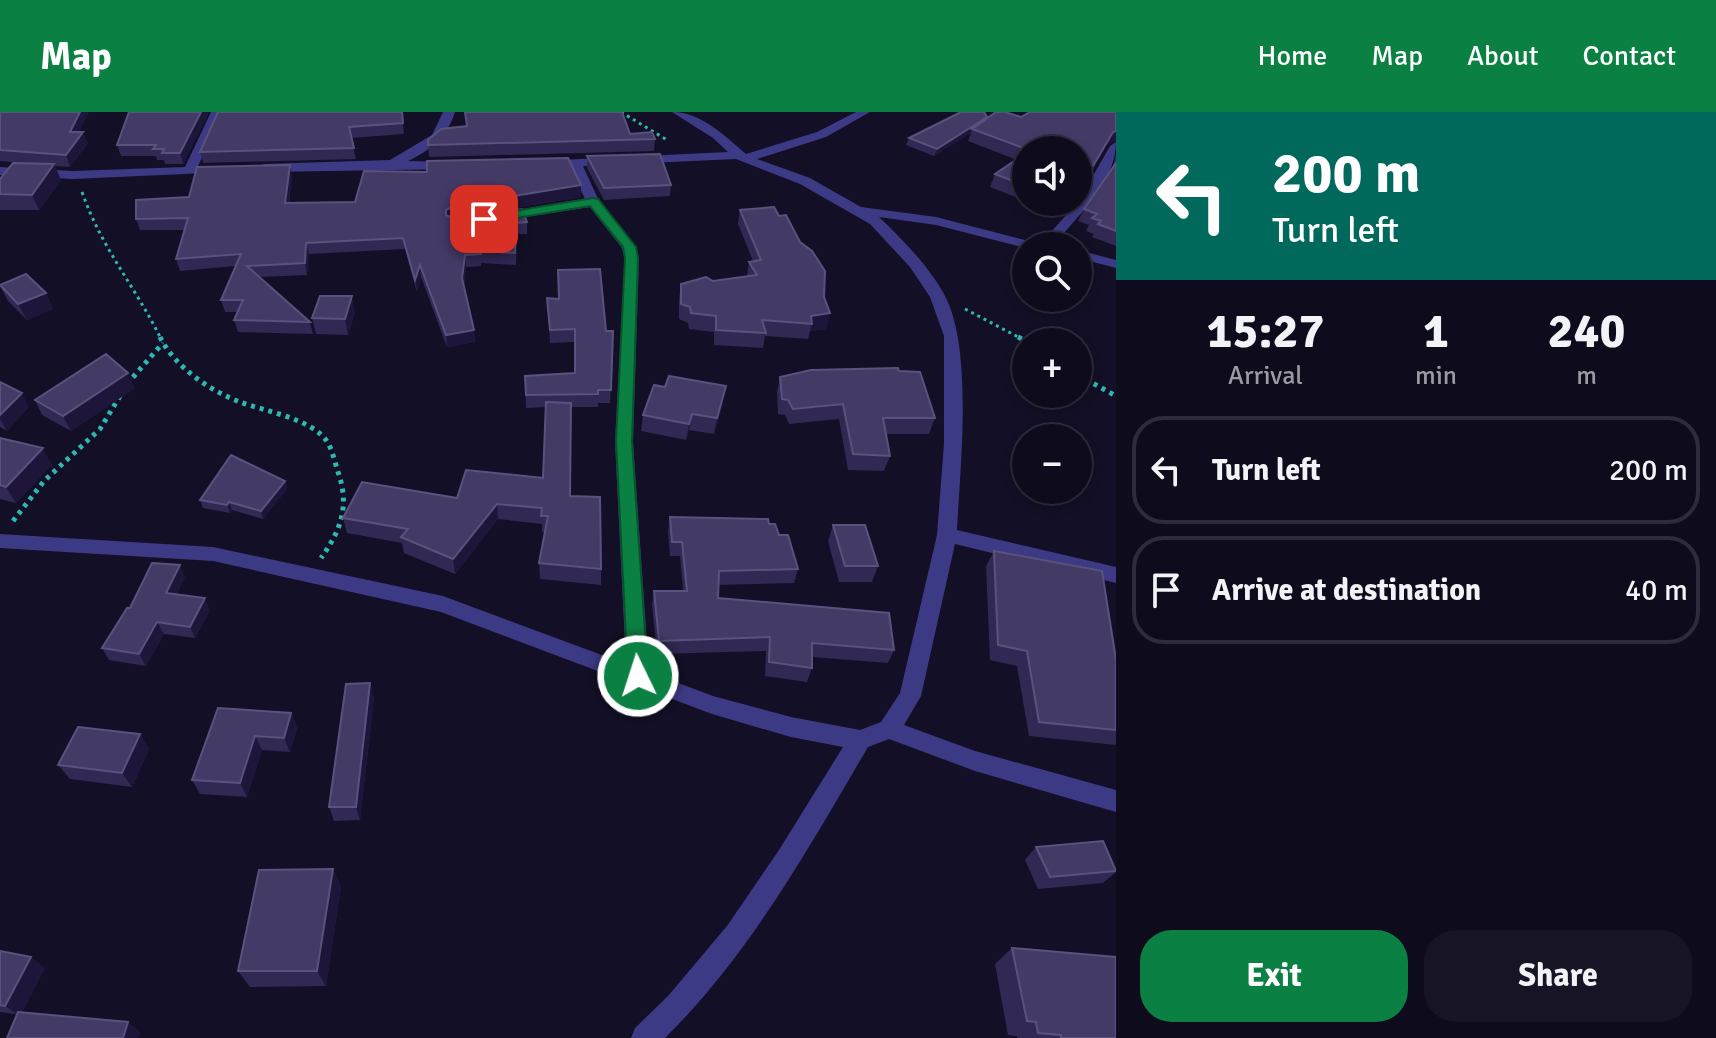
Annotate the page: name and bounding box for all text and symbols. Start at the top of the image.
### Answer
text: Map [40,33,112,80]
text: Home [1258,39,1327,73]
text: Map [1371,39,1423,73]
text: About [1467,39,1539,73]
text: Contact [1583,39,1676,73]
map controls [1012,136,1092,504]
button: sound [1012,136,1092,216]
text: 200 m [1272,139,1420,208]
icon: left [1140,144,1244,248]
pin [450,185,518,253]
icon: arrive [462,197,506,241]
text: Turn left [1272,208,1399,253]
button: search [1012,232,1092,312]
text: 15:27 [1207,302,1324,361]
text: 1 [1423,302,1449,361]
text: 240 [1548,302,1625,361]
button: + [1012,328,1092,408]
text: Arrival [1228,360,1303,392]
text: min [1415,360,1457,392]
text: m [1576,360,1597,392]
button: − [1012,424,1092,504]
icon: left [1144,448,1188,492]
text: Turn left [1212,452,1321,489]
text: 200 m [1609,452,1688,489]
icon: arrive [1144,568,1188,612]
text: Arrive at destination [1212,572,1481,609]
text: 40 m [1625,572,1688,609]
position arrow [596,634,680,718]
button: Exit [1140,930,1408,1022]
button: Share [1424,930,1692,1022]

